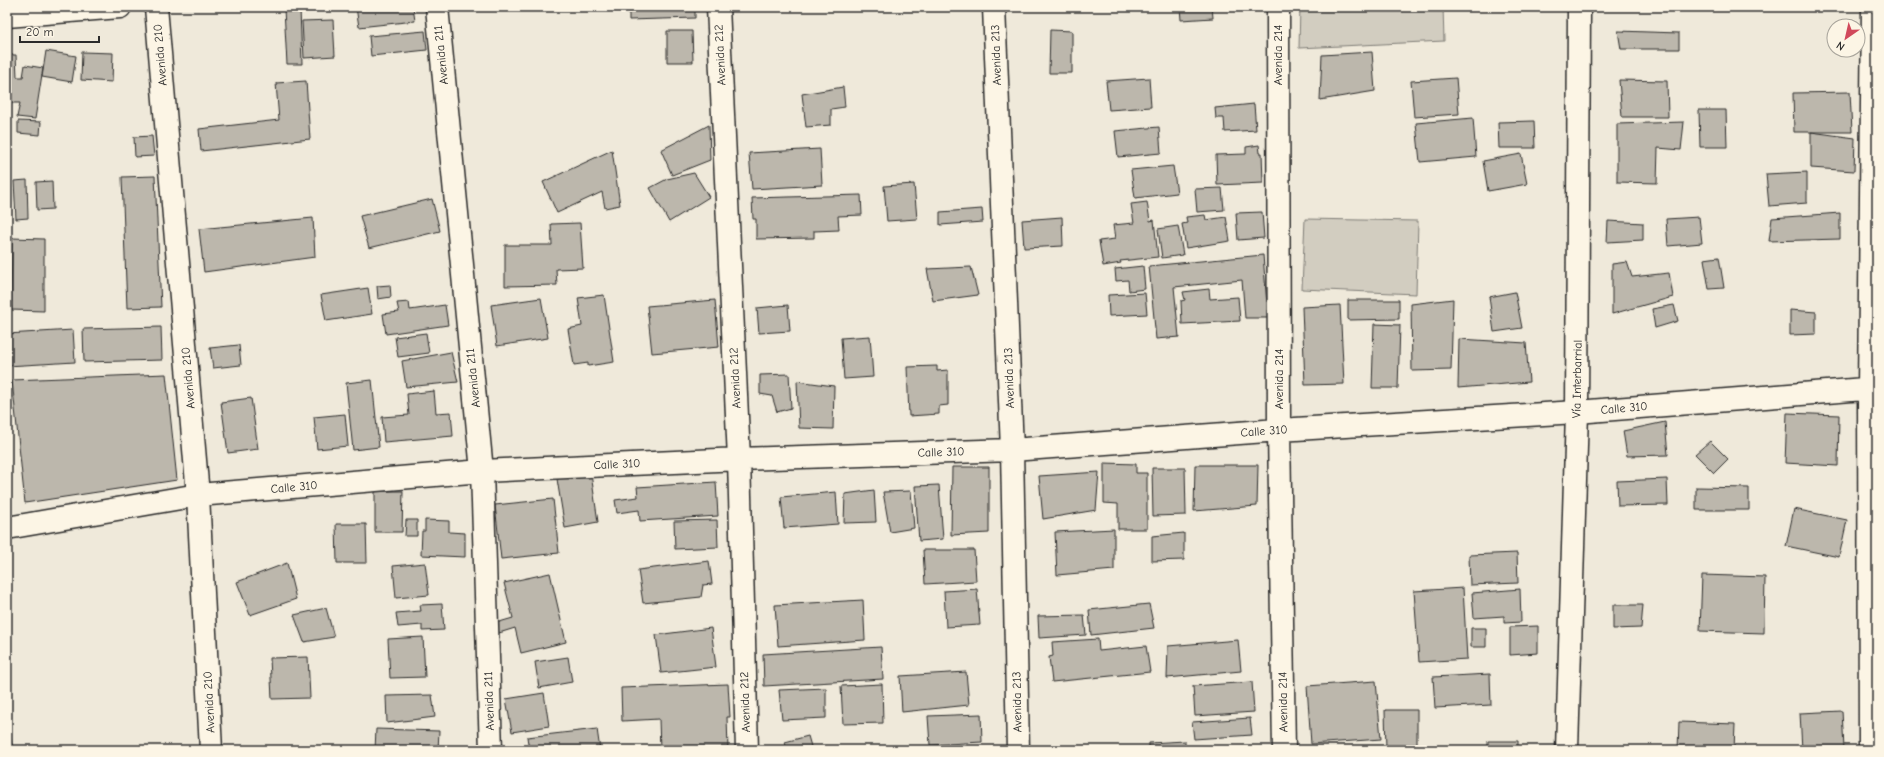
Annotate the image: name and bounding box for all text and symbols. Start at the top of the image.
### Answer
scale bar [20,18,99,44]
north arrow [1826,18,1866,58]
street label: Avenida 210 [150,23,170,87]
street label: Avenida 211 [431,24,451,85]
street label: Avenida 212 [711,24,729,86]
street label: Avenida 213 [988,24,1004,86]
text: 20 m [26,25,54,39]
street label: Avenida 214 [1271,25,1285,85]
text: N [1834,38,1847,53]
street label: Vía Interbarrial [1569,340,1585,418]
street label: Avenida 210 [178,346,198,410]
street label: Avenida 211 [463,347,483,408]
street label: Avenida 212 [726,347,744,409]
street label: Avenida 213 [1001,347,1017,409]
street label: Avenida 214 [1272,349,1286,409]
street label: Calle 310 [1600,399,1648,417]
street label: Calle 310 [1240,422,1288,440]
street label: Calle 310 [917,444,965,460]
street label: Calle 310 [593,456,641,472]
street label: Calle 310 [270,478,318,496]
street label: Avenida 210 [200,671,218,733]
street label: Avenida 211 [481,671,497,731]
street label: Avenida 212 [737,671,753,733]
street label: Avenida 213 [1009,671,1025,733]
street label: Avenida 214 [1275,671,1291,732]

